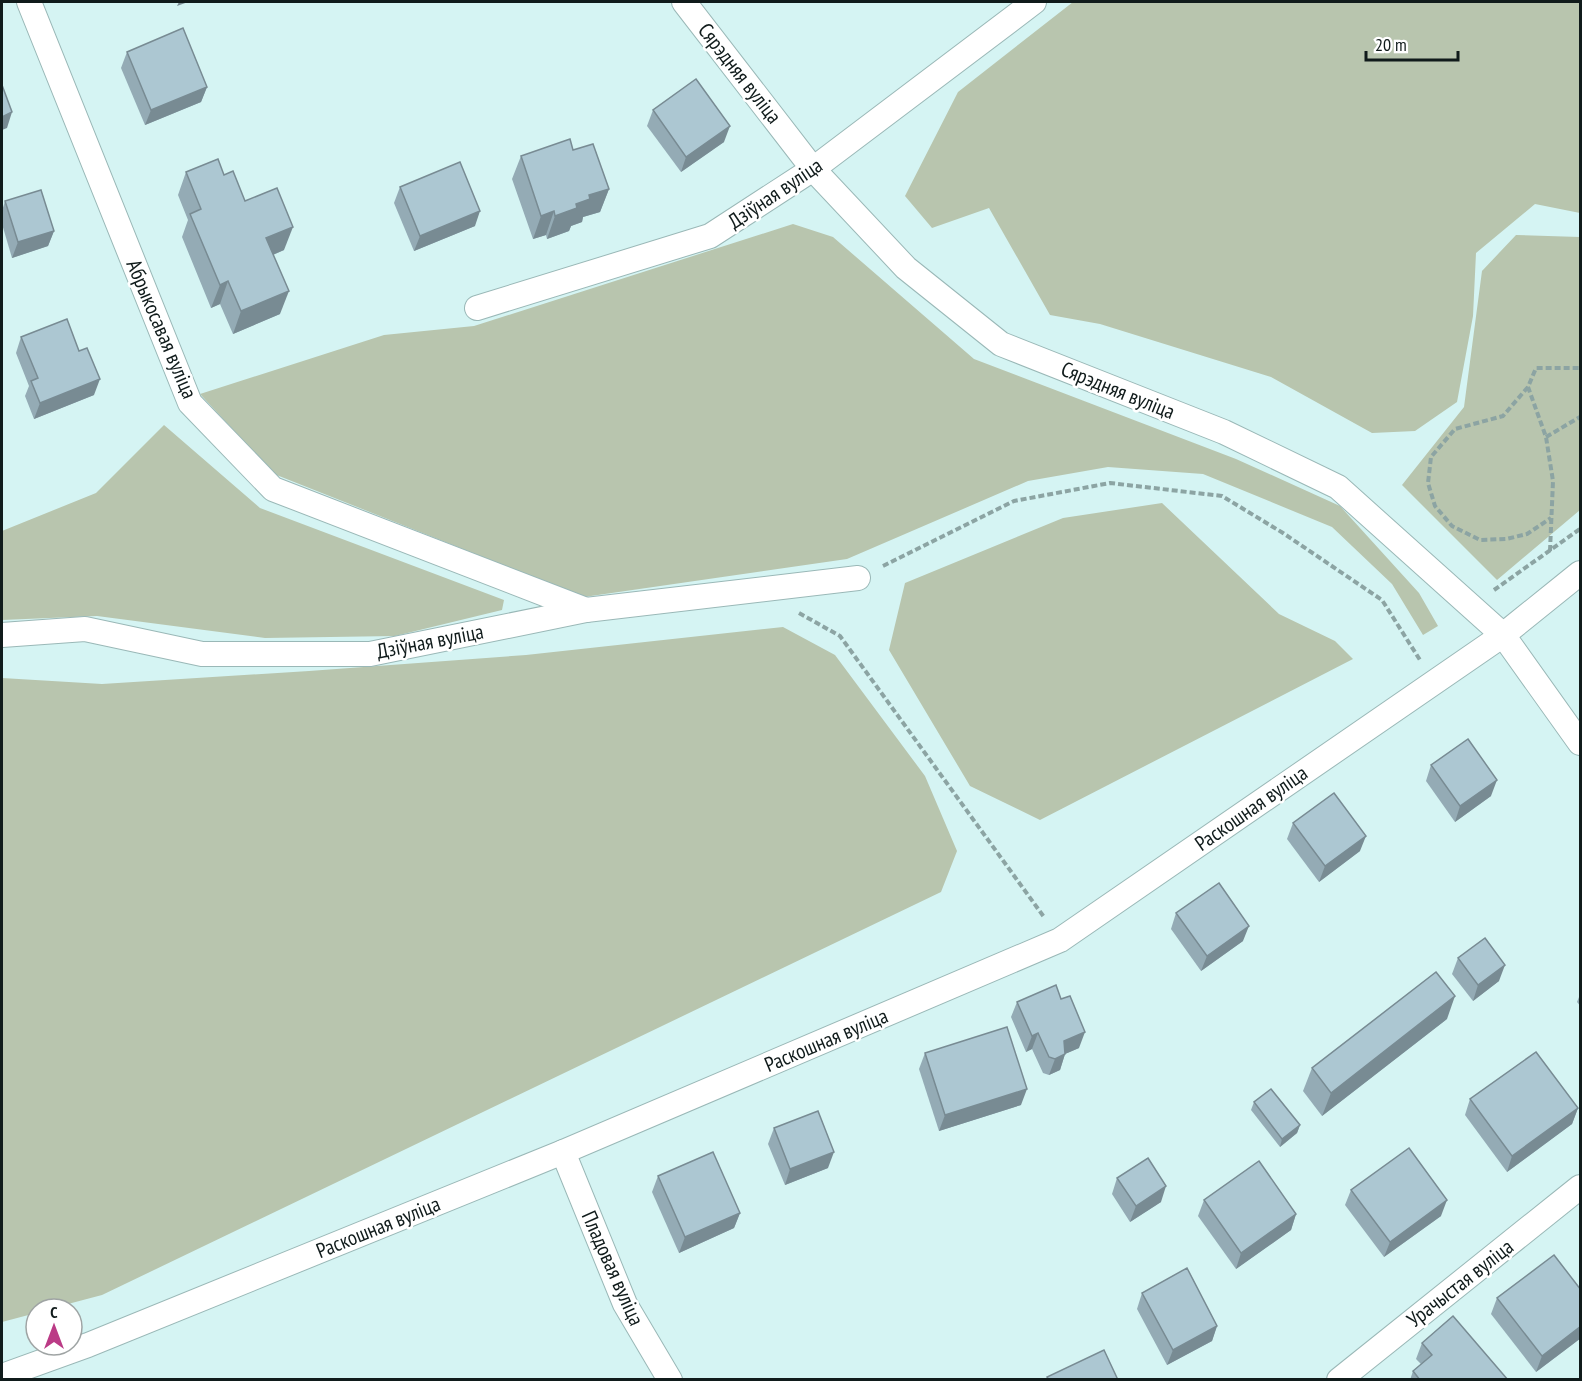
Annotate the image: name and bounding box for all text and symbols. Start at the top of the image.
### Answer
street label: Сярэдняя вуліца [692,17,788,129]
scale bar [1366,24,1458,62]
text: 20 m [1375,33,1407,56]
street label: Дзіўная вуліца [723,152,827,234]
street label: Абрыкосавая вуліца [121,255,203,403]
street label: Сярэдняя вуліца [1057,355,1179,425]
street label: Дзіўная вуліца [374,617,486,665]
street label: Раскошная вуліца [1189,759,1313,857]
street label: Раскошная вуліца [760,1002,892,1078]
street label: Раскошная вуліца [312,1190,444,1264]
street label: Пладовая вуліца [576,1207,650,1329]
street label: Урачыстая вуліца [1401,1233,1519,1333]
north arrow [24,1297,84,1357]
text: С [50,1302,58,1322]

